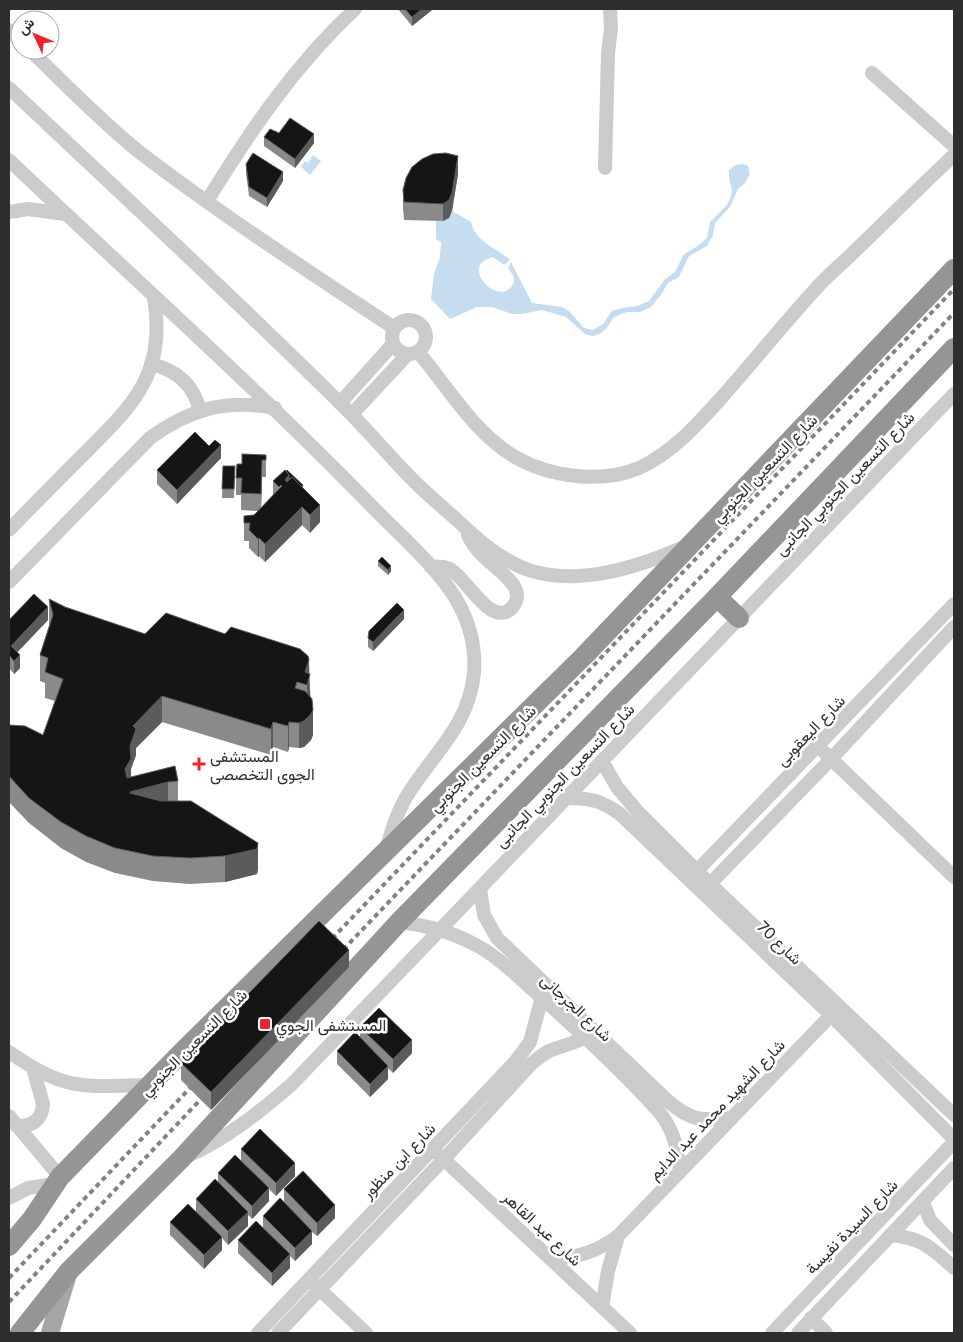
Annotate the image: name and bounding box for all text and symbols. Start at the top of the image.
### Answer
north arrow [10,10,60,60]
text: ش [13,14,38,38]
street label: شارع التسعين الجنوبي الجانبى [770,407,921,562]
street label: شارع التسعين الجنوبي [707,410,824,530]
street label: شارع اليعقوبى [771,691,851,771]
street label: شارع التسعين الجنوبي الجانبى [490,699,641,854]
street label: شارع التسعين الجنوبي [425,701,543,819]
place label: المستشفى الجوى التخصصى [210,746,315,785]
marker: المستشفى الجوى التخصصى [192,757,206,771]
street label: شارع 70 [752,916,806,970]
street label: شارع الجرجانى [535,969,616,1047]
street label: شارع التسعين الجنوبي [136,985,254,1103]
place label: المستشفى الجوي [276,1015,386,1039]
marker: المستشفى الجوي [258,1017,272,1031]
street label: شارع الشهيد محمد عبد الدايم [644,1035,790,1185]
street label: شارع ابن منظور [357,1118,441,1205]
street label: شارع السيدة نفيسة [801,1175,903,1279]
street label: شارع عبد القاهر [497,1186,586,1271]

